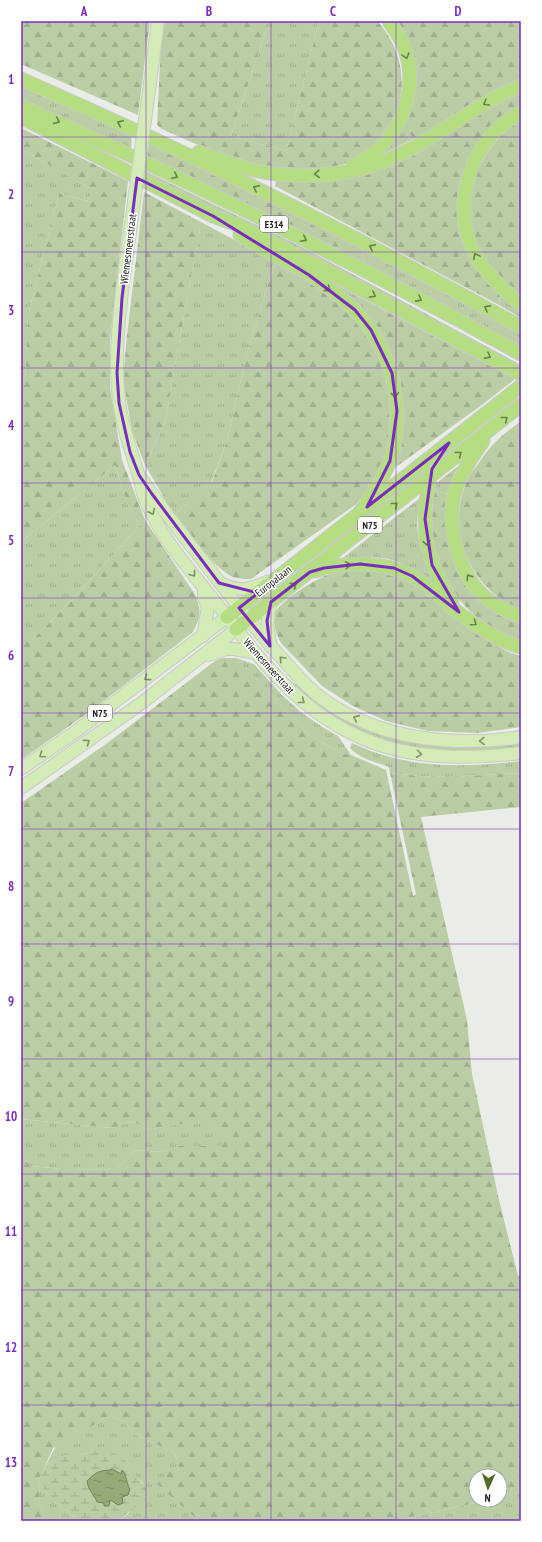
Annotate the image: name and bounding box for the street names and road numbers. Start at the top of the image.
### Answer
street label: Wiemesmeerstraat [117,213,139,285]
road number: E314 [260,216,288,232]
road number: N75 [358,517,382,533]
street label: Europalaan [252,562,294,600]
street label: Wiemesmeerstraat [240,635,298,697]
road number: N75 [88,705,112,721]

